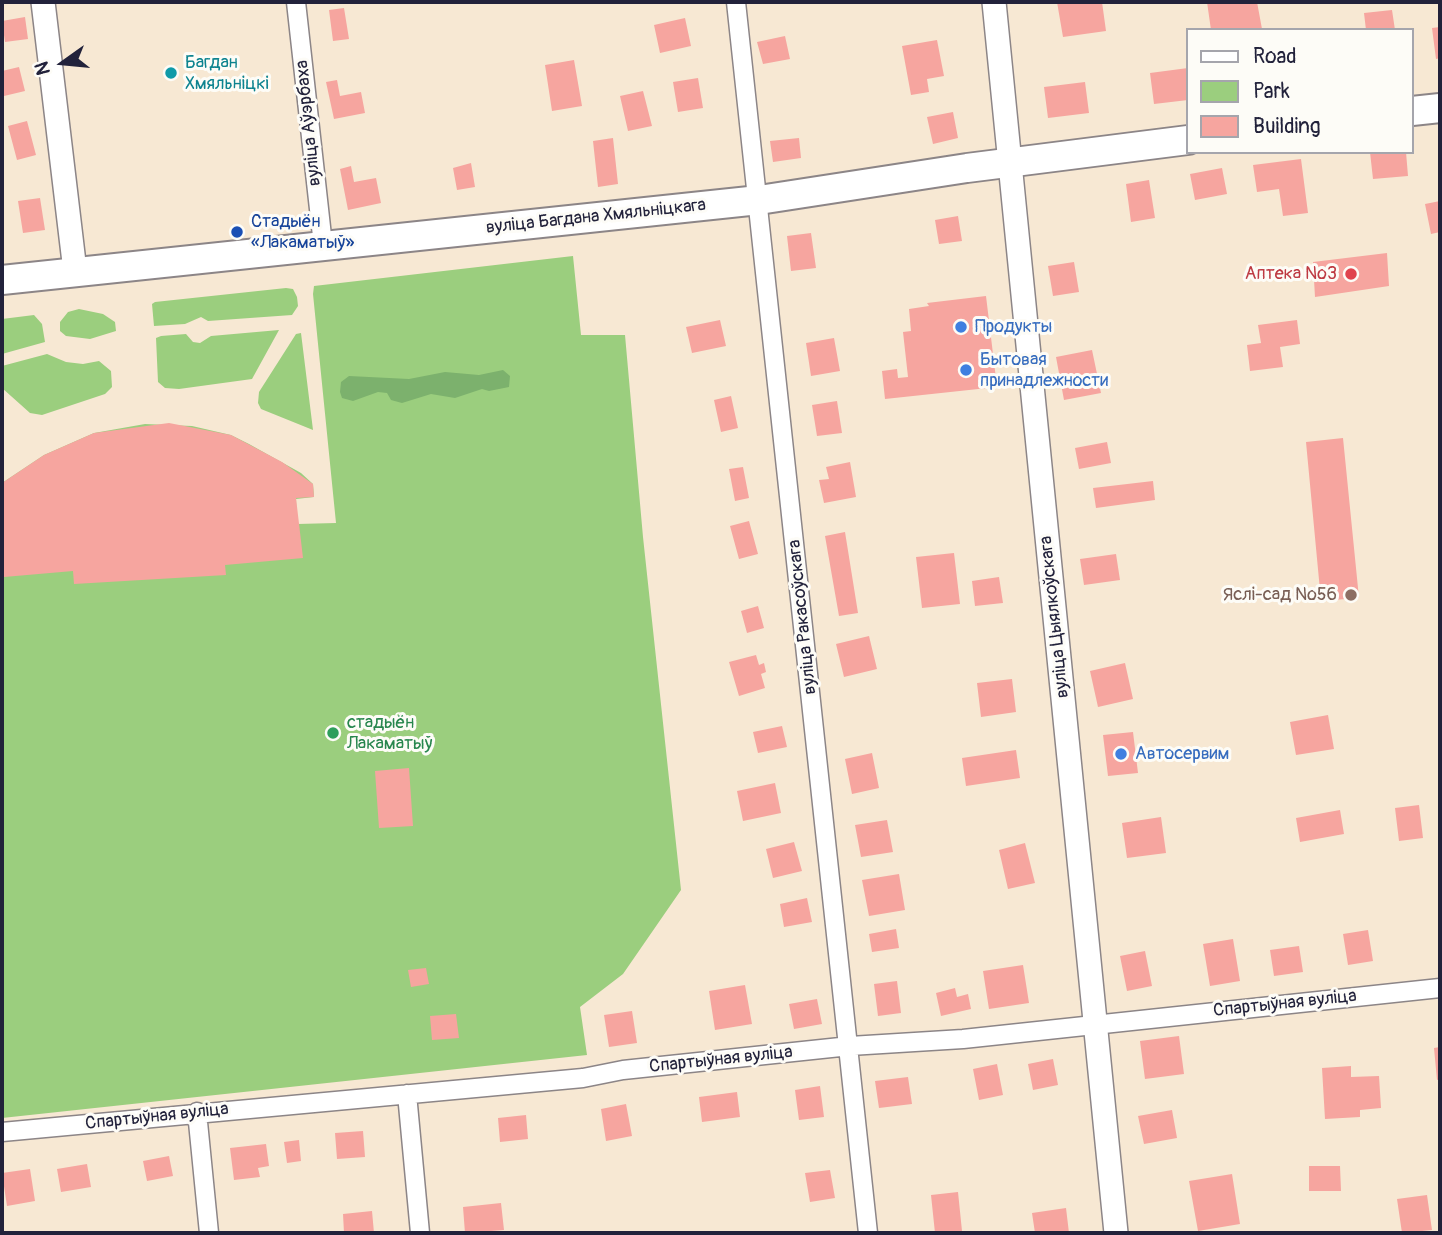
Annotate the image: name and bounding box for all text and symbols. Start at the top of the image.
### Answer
north arrow [28,28,98,98]
legend [1186,28,1414,154]
text: Road [1253,43,1297,70]
place label: Багдан Хмяльніцкі [185,52,269,94]
text: N [29,59,56,78]
street label: вуліца Аўэрбаха [292,59,326,187]
marker: Багдан Хмяльніцкі [163,65,179,81]
text: Park [1253,78,1290,105]
text: Building [1253,113,1320,140]
street label: вуліца Багдана Хмяльніцкага [485,195,707,239]
place label: Стадыён «Лакаматыў» [251,211,354,254]
marker: Стадыён «Лакаматыў» [229,224,245,240]
place label: Аптека №3 [1245,263,1337,285]
marker: Аптека №3 [1343,266,1359,282]
place label: Продукты [975,316,1052,338]
marker: Продукты [953,319,969,335]
place label: Бытовая принадлежности [980,349,1108,392]
marker: Бытовая принадлежности [958,362,974,378]
street label: вуліца Цыялкоўскага [1036,535,1074,699]
street label: вуліца Ракасоўскага [784,538,822,696]
place label: Яслі-сад №56 [1223,584,1337,606]
marker: Яслі-сад №56 [1343,587,1359,603]
place label: стадыён Лакаматыў [347,712,432,754]
marker: стадыён Лакаматыў [325,725,341,741]
place label: Автосервим [1135,743,1229,765]
marker: Автосервим [1113,746,1129,762]
street label: Спартыўная вуліца [1212,986,1358,1022]
street label: Спартыўная вуліца [648,1042,794,1078]
street label: Спартыўная вуліца [84,1099,230,1135]

